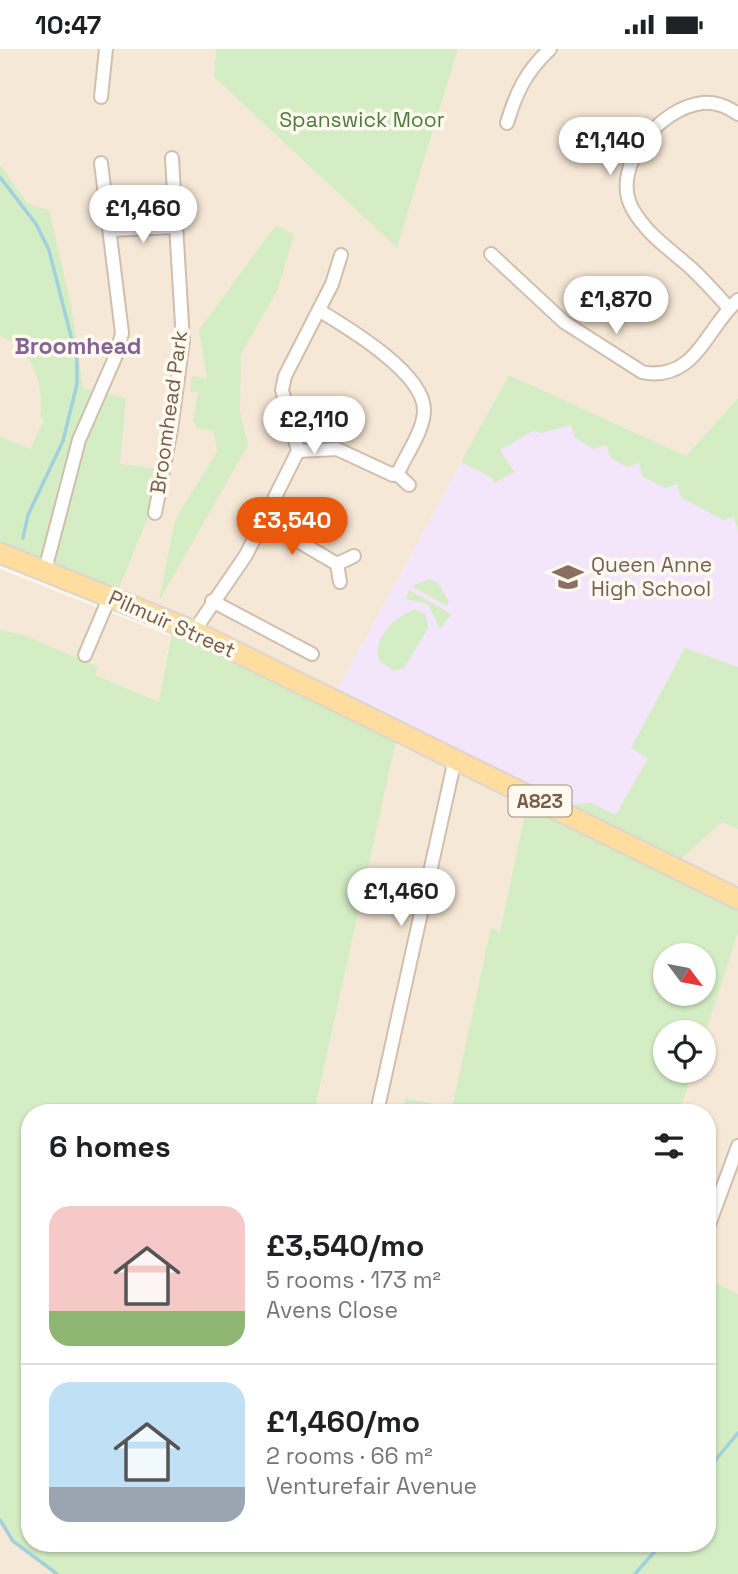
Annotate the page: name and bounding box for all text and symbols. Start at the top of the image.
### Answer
text: 10:47 [35,8,101,42]
park label: Spanswick Moor [279,106,445,133]
pin: £1,140 [553,117,667,177]
text: £1,140 [575,125,645,155]
pin: £1,460 [86,185,200,245]
text: £1,460 [105,193,181,223]
pin: £1,870 [559,277,673,336]
text: £1,870 [580,284,652,314]
street label: Broomhead Park [144,328,193,496]
district label: Broomhead [15,331,141,361]
pin: £2,110 [257,397,371,456]
text: £2,110 [279,404,349,434]
pin: £3,540 [235,497,349,557]
text: £3,540 [253,505,331,535]
place label: Queen Anne High School [591,551,712,602]
school or university icon: Queen Anne High School [551,560,585,594]
street label: Pilmuir Street [104,583,240,664]
road number: A823 [508,785,572,817]
pin: £1,460 [344,869,458,928]
text: £1,460 [363,876,439,906]
north arrow [653,943,716,1006]
map controls [653,943,716,1083]
button: locate [653,1020,716,1083]
text: 6 homes [49,1127,171,1166]
icon: filters [650,1127,688,1165]
text: £3,540/mo [266,1226,424,1265]
icon: home [105,1234,189,1318]
text: 5 rooms · 173 m² [266,1265,441,1295]
text: Avens Close [266,1295,398,1325]
text: £1,460/mo [266,1402,420,1441]
icon: home [105,1410,189,1494]
text: 2 rooms · 66 m² [266,1441,433,1471]
text: Venturefair Avenue [266,1471,477,1501]

